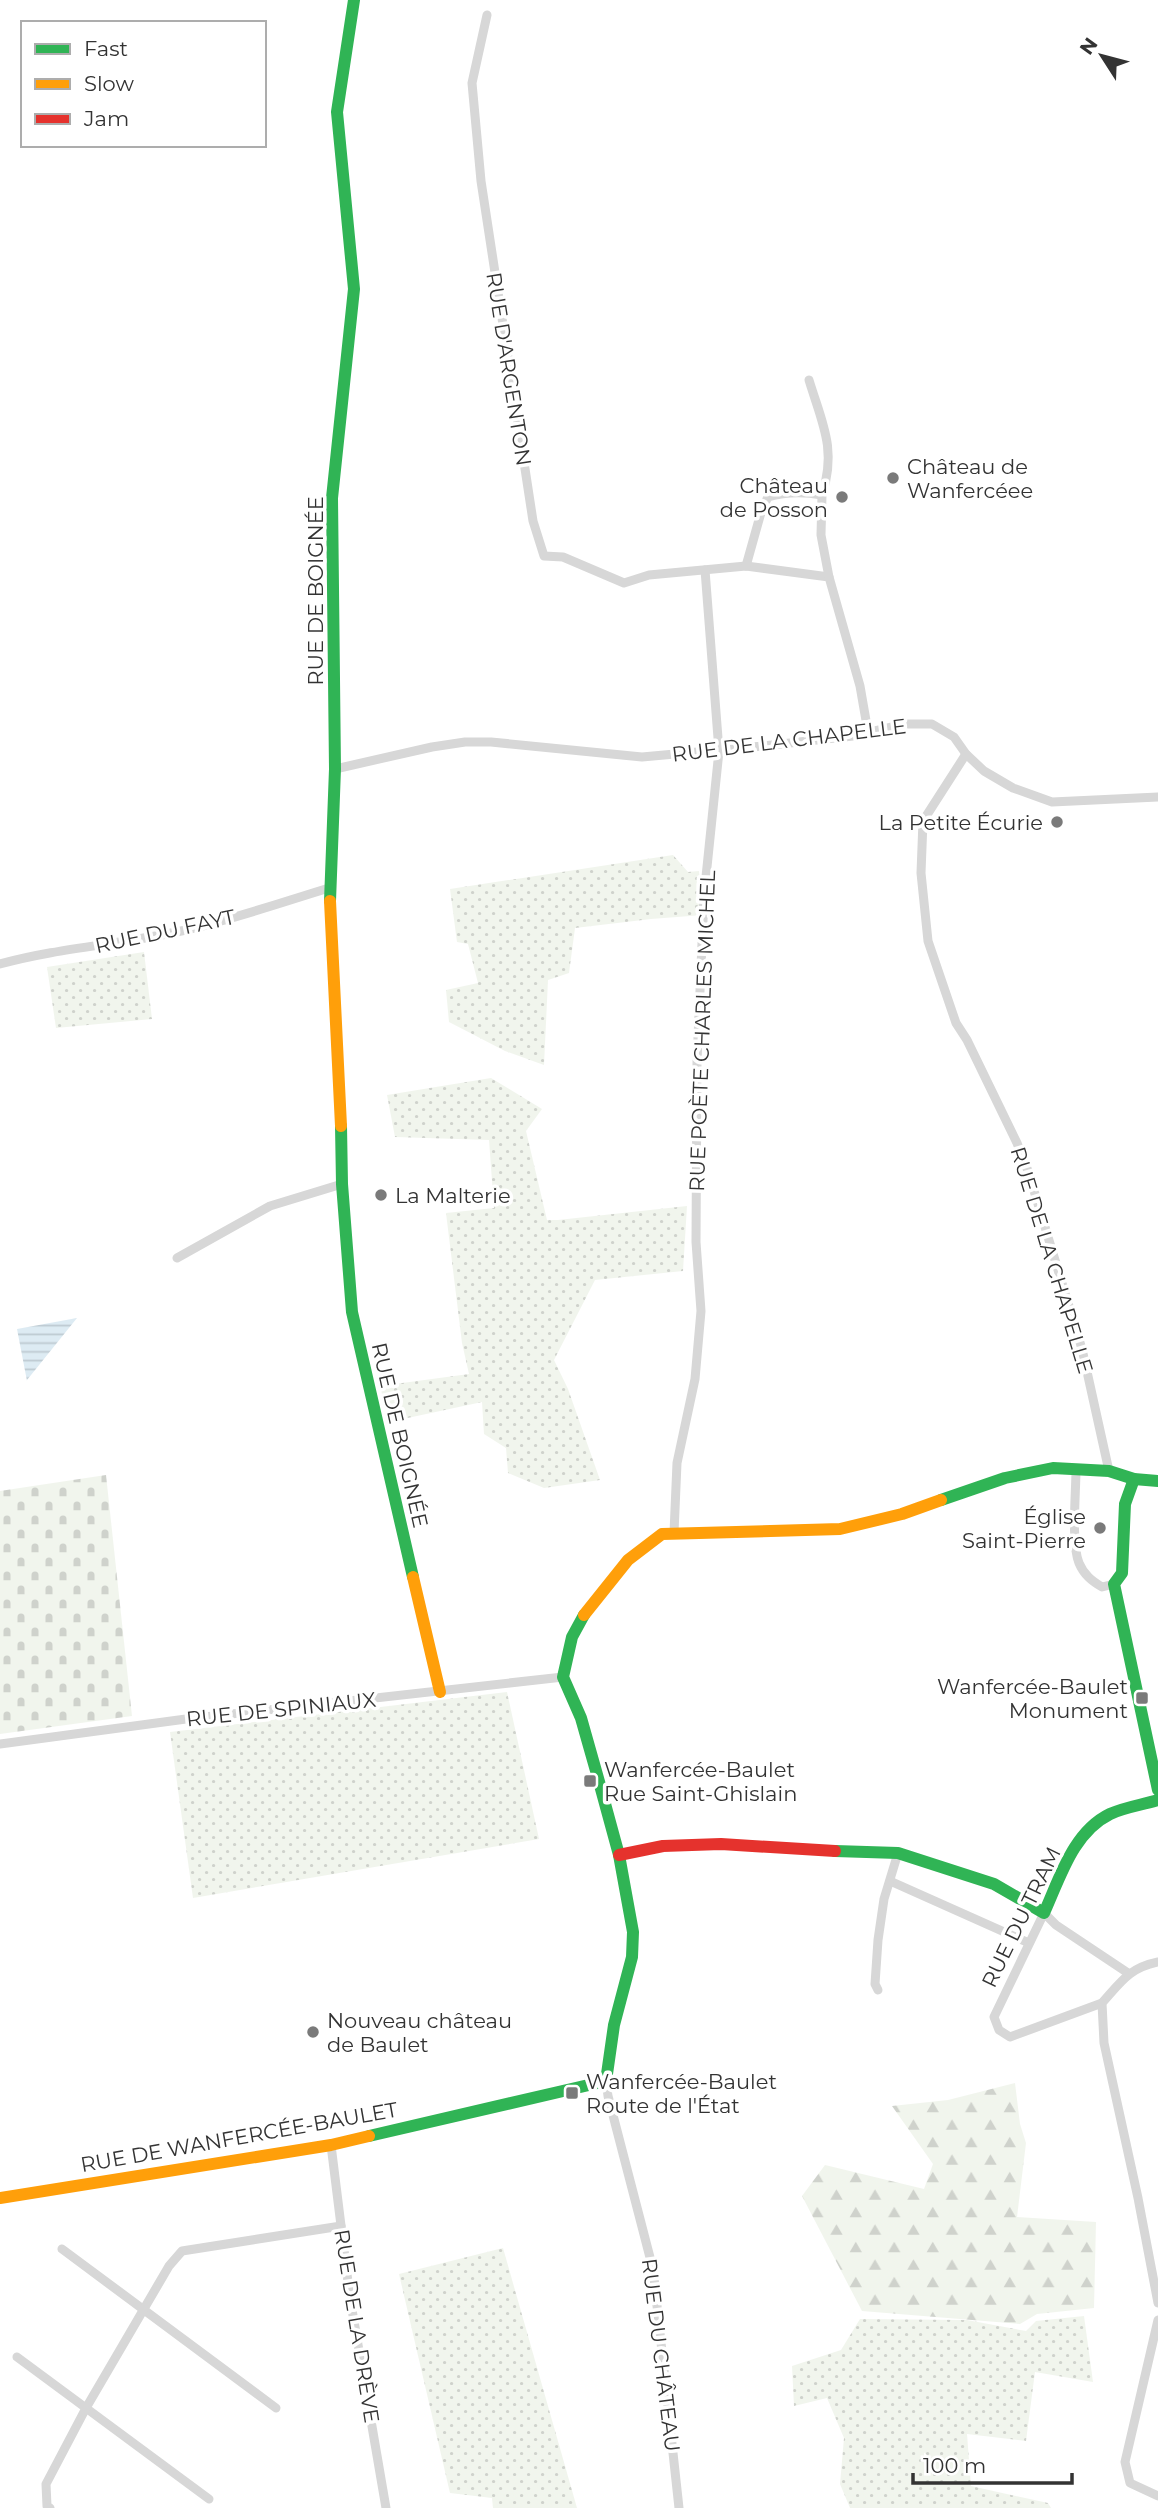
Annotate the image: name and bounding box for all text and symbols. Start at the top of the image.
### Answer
legend [21,21,266,147]
north arrow [1067,21,1137,91]
text: N [1075,33,1102,59]
text: Fast [84,36,128,61]
text: Slow [84,71,134,96]
text: Jam [83,106,129,131]
street label: RUE D'ARGENTON [481,270,537,468]
place label: Château de Wanfercéee [907,454,1033,503]
marker: Château de Wanfercéee [885,470,901,486]
place label: Château de Posson [720,473,828,522]
marker: Château de Posson [834,489,850,505]
street label: RUE DE BOIGNÉE [303,496,328,686]
street label: RUE DE LA CHAPELLE [670,713,908,767]
place label: La Petite Écurie [879,810,1043,835]
marker: La Petite Écurie [1049,814,1065,830]
street label: RUE POÈTE CHARLES MICHEL [684,869,720,1192]
street label: RUE DU FAYT [93,904,237,958]
street label: RUE DE LA CHAPELLE [1006,1144,1098,1376]
place label: La Malterie [395,1183,511,1208]
marker: La Malterie [373,1187,389,1203]
street label: RUE DE BOIGNÉE [367,1340,433,1530]
place label: Église Saint-Pierre [962,1504,1086,1553]
marker: Église Saint-Pierre [1092,1520,1108,1536]
place label: Wanfercée-Baulet Monument [937,1674,1128,1723]
street label: RUE DE SPINIAUX [185,1687,377,1731]
marker: Wanfercée-Baulet Monument [1134,1690,1150,1706]
place label: Wanfercée-Baulet Rue Saint-Ghislain [604,1757,797,1806]
marker: Wanfercée-Baulet Rue Saint-Ghislain [582,1773,598,1789]
street label: RUE DU TRAM [976,1843,1066,1991]
place label: Nouveau château de Baulet [327,2008,512,2057]
marker: Nouveau château de Baulet [305,2024,321,2040]
place label: Wanfercée-Baulet Route de l'État [586,2069,777,2118]
marker: Wanfercée-Baulet Route de l'État [564,2085,580,2101]
street label: RUE DE WANFERCÉE-BAULET [78,2097,400,2177]
street label: RUE DE LA DRÈVE [329,2227,385,2425]
street label: RUE DU CHÂTEAU [637,2257,685,2453]
scale bar [913,2442,1072,2486]
text: 100 m [923,2453,986,2478]

